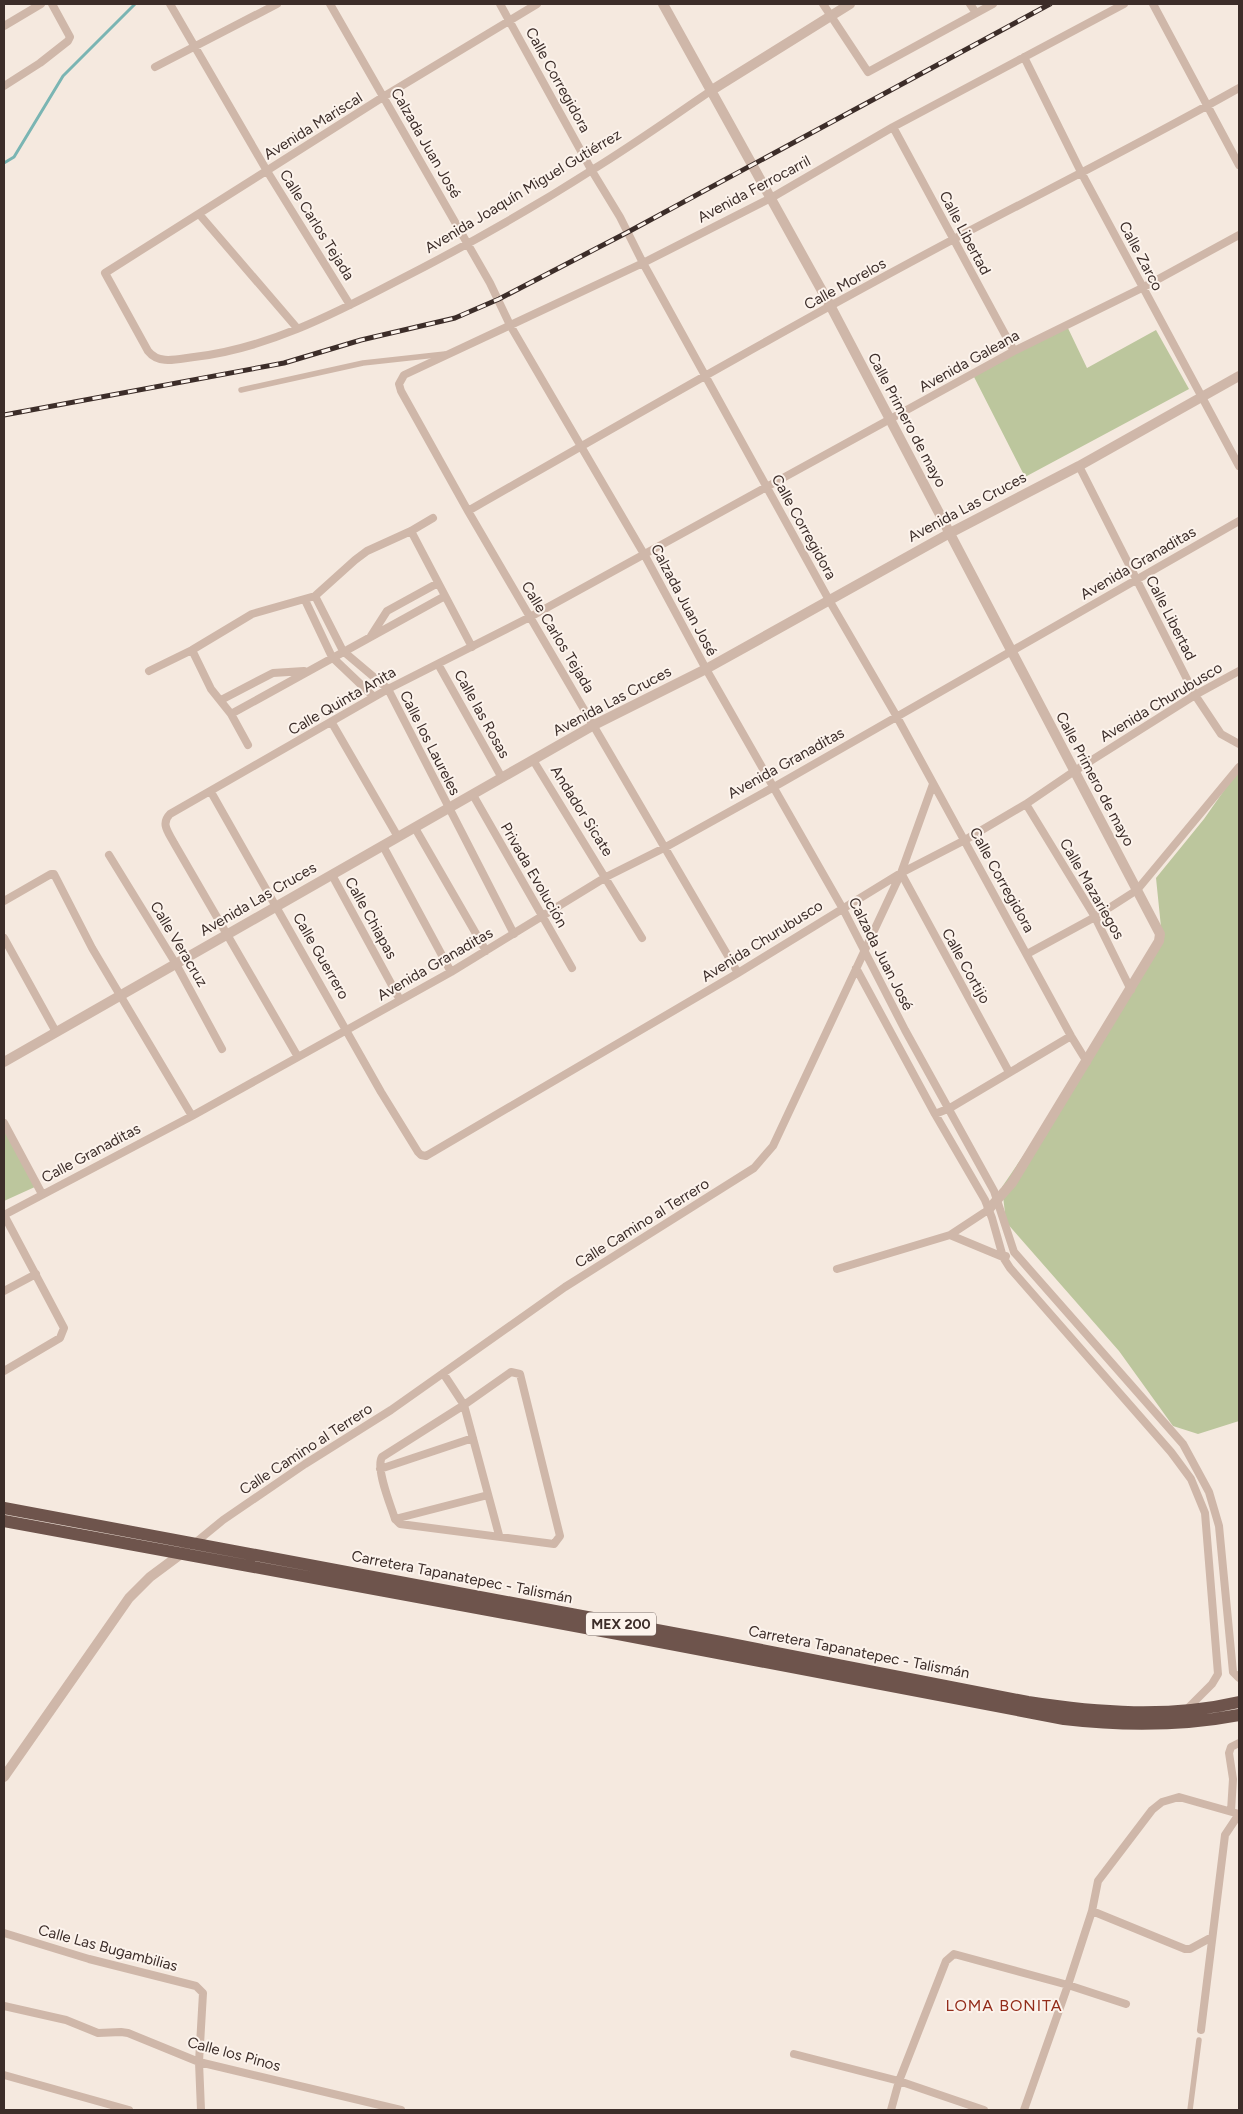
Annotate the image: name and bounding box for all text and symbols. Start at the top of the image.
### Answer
street label: Calle Corregidora [522,24,594,136]
street label: Calzada Juan José [387,85,465,201]
street label: Avenida Mariscal [260,88,366,164]
street label: Avenida Joaquín Miguel Gutiérrez [422,125,624,257]
street label: Avenida Ferrocarril [694,152,814,226]
street label: Calle Carlos Tejada [276,166,358,284]
street label: Calle Libertad [935,188,995,278]
street label: Calle Zarco [1115,218,1167,294]
street label: Calle Morelos [801,254,889,314]
street label: Avenida Galeana [916,326,1022,396]
street label: Calle Primero de mayo [864,350,950,491]
street label: Avenida Las Cruces [905,468,1029,546]
street label: Calle Corregidora [768,471,840,583]
street label: Avenida Granaditas [1077,523,1199,603]
street label: Calzada Juan José [647,541,721,659]
street label: Calle Libertad [1142,573,1200,663]
street label: Calle Carlos Tejada [518,578,598,696]
street label: Avenida Churubusco [1096,658,1226,746]
street label: Avenida Las Cruces [550,662,674,740]
street label: Calle Quinta Anita [285,663,399,739]
street label: Calle las Rosas [450,667,514,761]
street label: Calle los Laureles [396,688,464,798]
street label: Calle Primero de mayo [1052,709,1138,850]
street label: Avenida Granaditas [725,723,847,803]
street label: Andador Sicate [547,762,617,860]
street label: Privada Evolución [497,819,571,931]
street label: Calle Corregidora [966,824,1038,936]
street label: Calle Mazariegos [1056,835,1128,943]
street label: Avenida Las Cruces [197,858,319,940]
street label: Calle Chiapas [341,874,401,962]
street label: Calzada Juan José [845,895,917,1013]
street label: Avenida Churubusco [698,896,826,986]
street label: Calle Veracruz [146,898,212,990]
street label: Calle Guerrero [289,909,353,1003]
street label: Avenida Granaditas [374,924,496,1004]
street label: Calle Cortijo [938,925,994,1007]
street label: Calle Granaditas [38,1119,144,1187]
street label: Calle Camino al Terrero [572,1174,713,1272]
street label: Calle Camino al Terrero [236,1399,376,1499]
street label: Carretera Tapanatepec - Talismán [350,1547,574,1607]
road number: MEX 200 [586,1612,656,1636]
street label: Carretera Tapanatepec - Talismán [747,1622,971,1682]
street label: Calle Las Bugambilias [36,1921,180,1975]
district label: LOMA BONITA [945,1996,1063,2015]
street label: Calle los Pinos [185,2033,283,2075]

